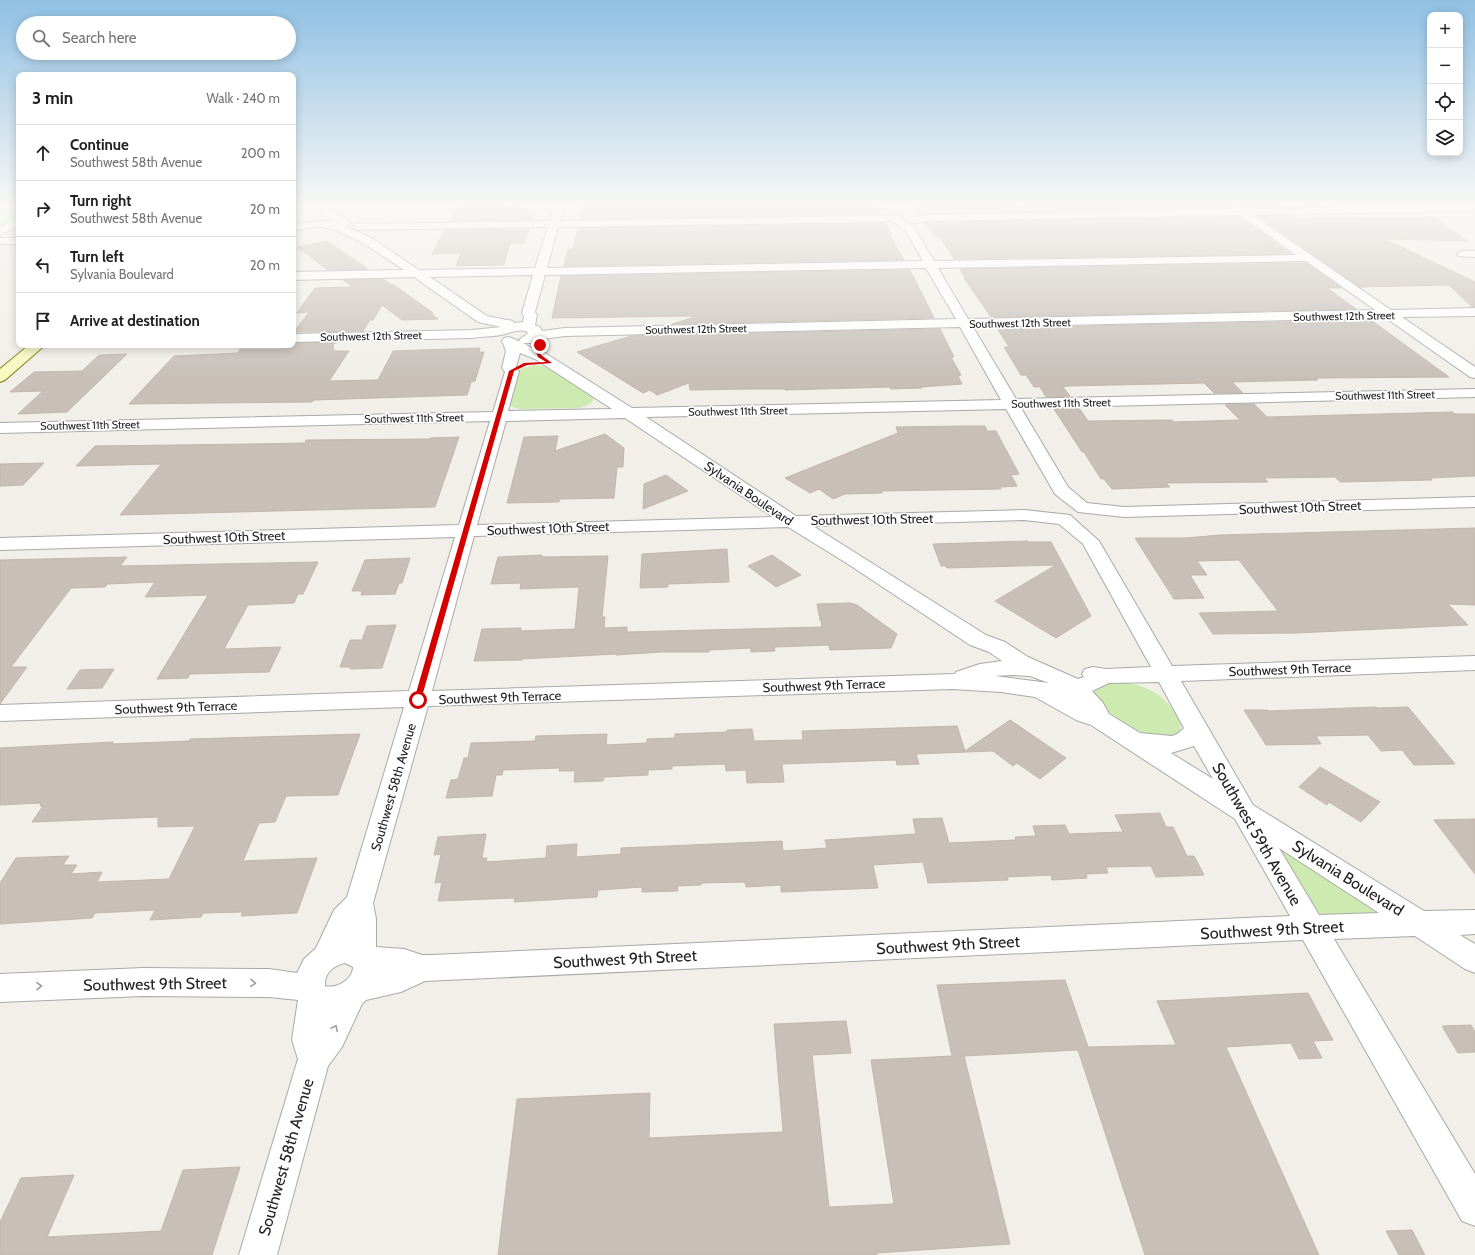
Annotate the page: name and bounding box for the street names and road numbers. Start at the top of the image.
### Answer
street label: Southwest 12th Street [1293,308,1395,324]
street label: Southwest 12th Street [969,315,1071,331]
street label: Southwest 12th Street [645,321,747,337]
street label: Southwest 12th Street [320,328,422,344]
street label: Southwest 11th Street [1335,387,1435,403]
street label: Southwest 11th Street [1011,395,1111,411]
street label: Southwest 11th Street [688,403,788,419]
street label: Southwest 11th Street [364,410,464,426]
street label: Southwest 11th Street [40,417,140,433]
street label: Sylvania Boulevard [702,457,796,529]
street label: Southwest 10th Street [1238,497,1362,517]
street label: Southwest 10th Street [811,510,934,528]
street label: Southwest 10th Street [486,518,610,538]
street label: Southwest 10th Street [162,527,286,547]
street label: Southwest 9th Terrace [1228,659,1352,679]
street label: Southwest 9th Terrace [762,675,886,695]
street label: Southwest 9th Terrace [438,687,562,707]
street label: Southwest 9th Terrace [114,697,238,717]
street label: Southwest 58th Avenue [367,721,419,853]
street label: Southwest 59th Avenue [1208,759,1306,909]
street label: Sylvania Boulevard [1289,836,1407,920]
street label: Southwest 9th Street [1200,917,1345,943]
street label: Southwest 9th Street [876,932,1021,958]
street label: Southwest 9th Street [553,946,698,972]
street label: Southwest 9th Street [83,973,228,995]
street label: Southwest 58th Avenue [254,1076,318,1238]

